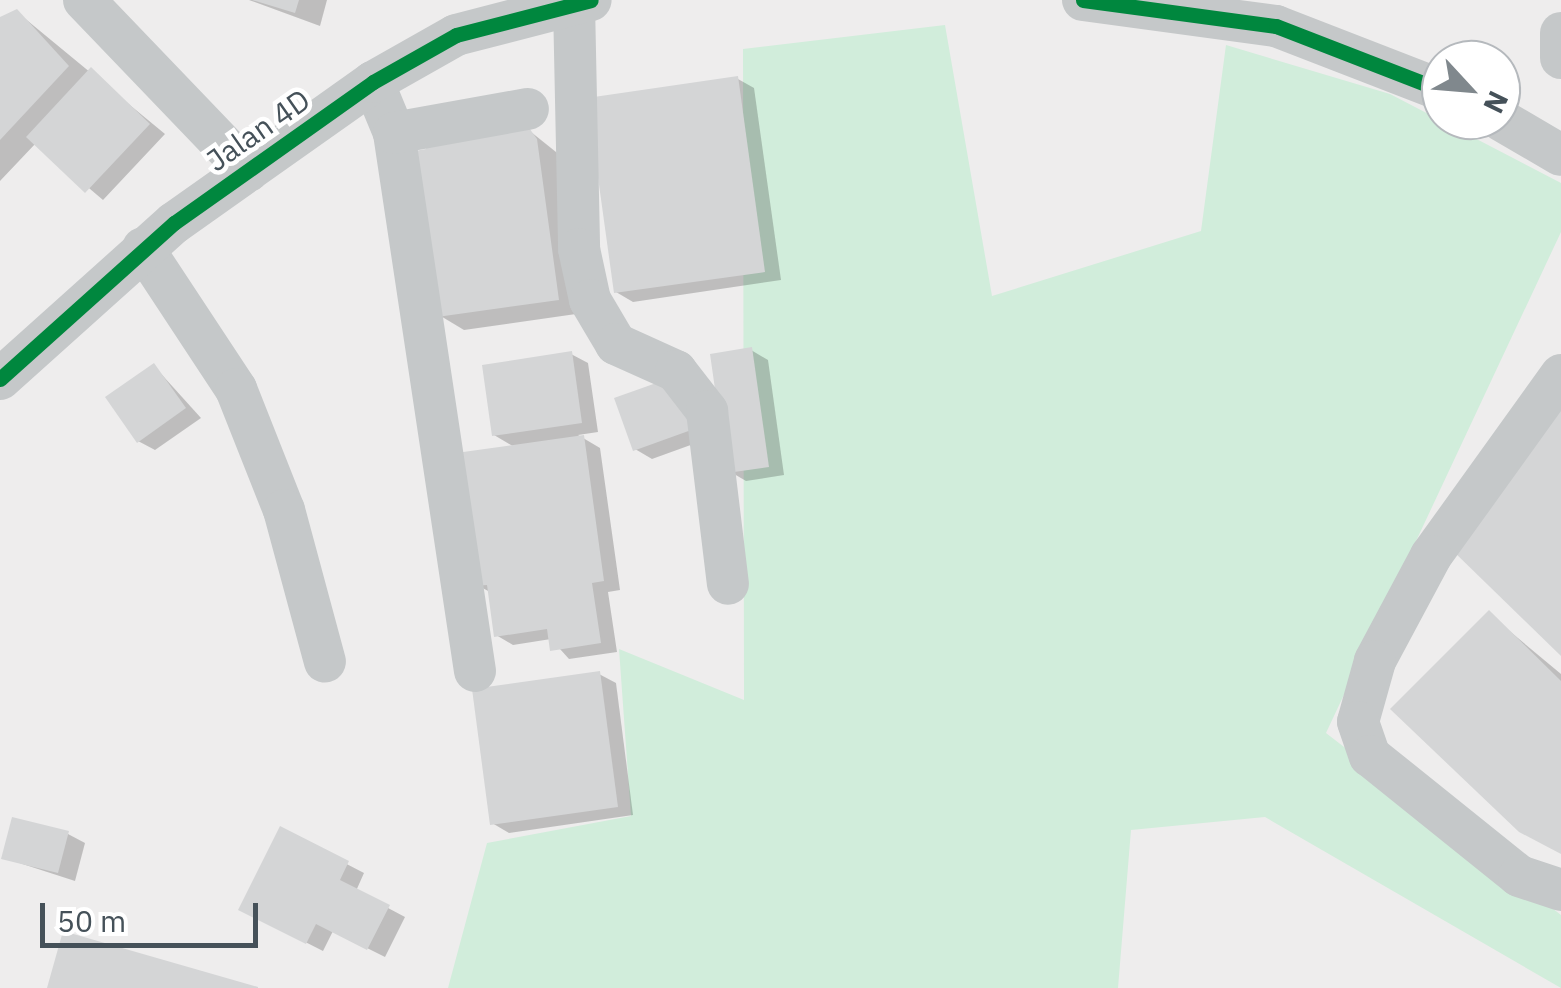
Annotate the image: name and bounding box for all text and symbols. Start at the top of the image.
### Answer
north arrow [1421,40,1521,140]
street label: Jalan 4D [199,81,317,179]
text: N [1476,85,1518,120]
scale bar [45,883,262,945]
text: 50 m [57,901,126,940]

